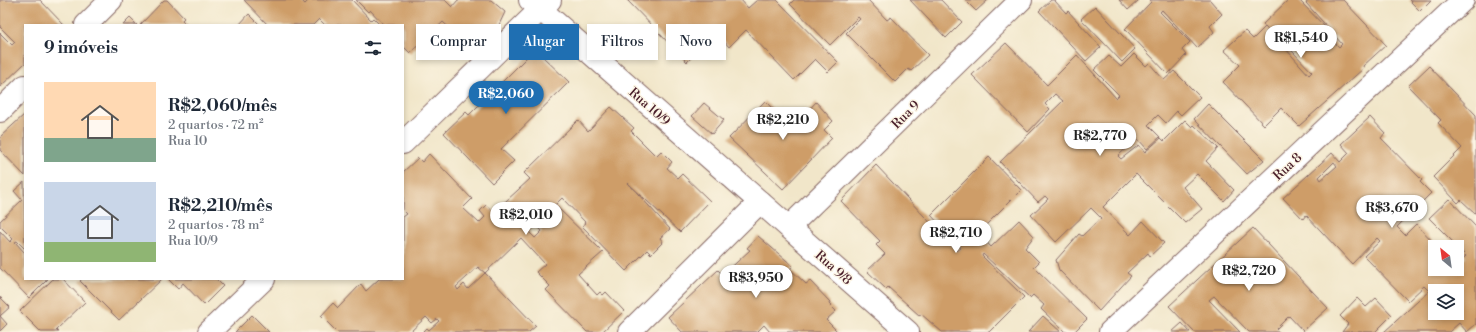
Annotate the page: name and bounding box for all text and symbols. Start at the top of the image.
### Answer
chip: Comprar [416,24,501,60]
chip: Alugar [509,24,579,60]
chip: Filtros [587,24,658,60]
chip: Novo [666,24,726,60]
pin: R$1,540 [1264,25,1338,59]
text: R$1,540 [1274,30,1328,46]
text: 9 imóveis [44,37,118,59]
icon: filters [362,37,384,59]
pin: R$2,060 [469,81,543,115]
street label: Rua 10/9 [625,84,673,129]
text: R$2,060 [478,86,534,102]
text: R$2,060/mês [168,95,277,117]
street label: Rua 9 [888,97,923,132]
icon: home [76,98,124,146]
pin: R$2,210 [746,107,820,141]
text: R$2,210 [756,112,810,128]
text: 2 quartos · 72 m² [168,117,263,133]
pin: R$2,770 [1063,123,1137,157]
text: R$2,770 [1073,128,1127,144]
text: Rua 10 [168,133,207,149]
street label: Rua 8 [1270,149,1305,184]
text: R$2,210/mês [168,195,272,217]
pin: R$3,670 [1355,195,1429,229]
icon: home [76,198,124,246]
text: R$3,670 [1365,200,1419,216]
pin: R$2,010 [489,202,563,236]
text: R$2,010 [499,207,553,223]
text: 2 quartos · 78 m² [168,217,264,233]
pin: R$2,710 [919,220,993,254]
text: R$2,710 [930,225,982,241]
text: Rua 10/9 [168,233,218,249]
north arrow [1428,240,1464,276]
map controls [1428,240,1464,320]
street label: Rua 9/8 [812,247,855,288]
pin: R$2,720 [1212,258,1286,292]
text: R$2,720 [1222,263,1276,279]
pin: R$3,950 [719,265,793,299]
text: R$3,950 [729,270,783,286]
button: layers [1428,284,1464,320]

